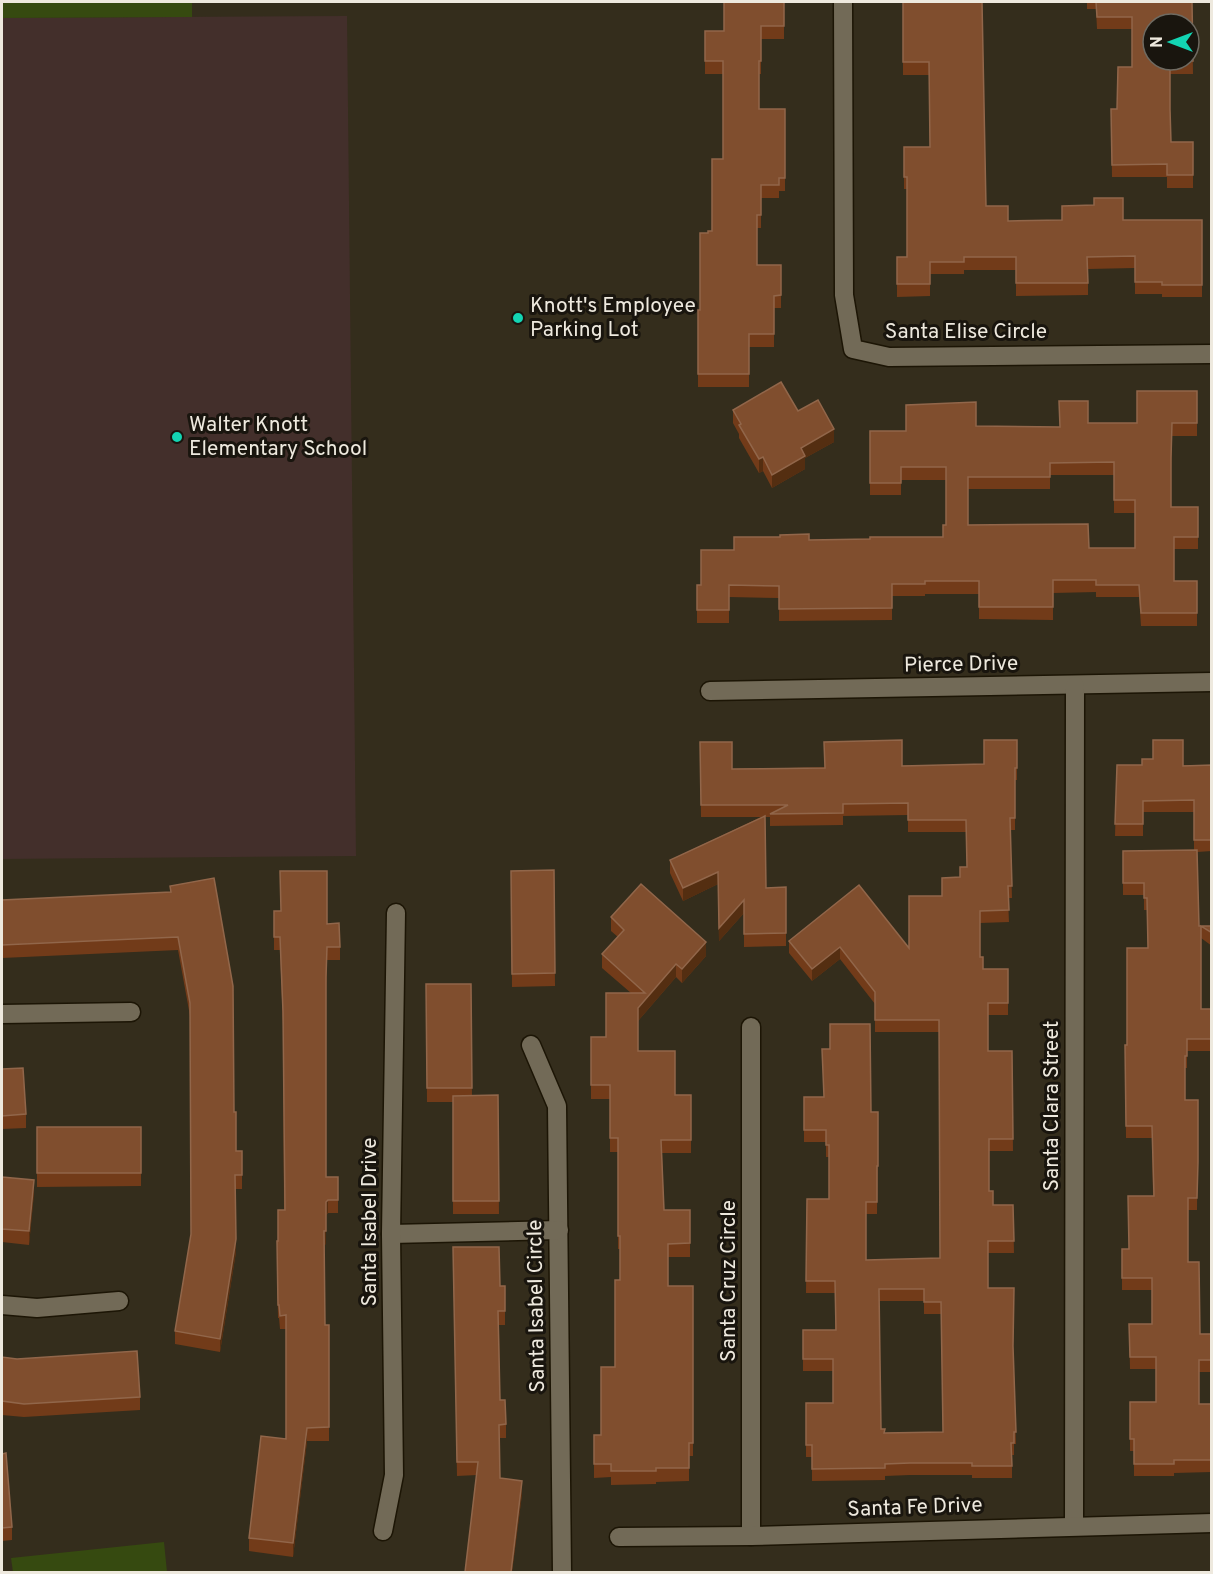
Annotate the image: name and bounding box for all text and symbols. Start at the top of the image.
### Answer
north arrow [1141,12,1201,72]
text: N [1148,36,1168,48]
place label: Knott's Employee Parking Lot [530,293,696,344]
marker: Knott's Employee Parking Lot [511,311,525,325]
street label: Santa Elise Circle [885,319,1047,346]
place label: Walter Knott Elementary School [189,412,367,463]
marker: Walter Knott Elementary School [170,430,184,444]
street label: Pierce Drive [904,651,1018,679]
street label: Santa Clara Street [1039,1020,1066,1192]
street label: Santa Isabel Drive [357,1138,384,1306]
street label: Santa Cruz Circle [716,1200,743,1362]
street label: Santa Isabel Circle [522,1219,552,1393]
street label: Santa Fe Drive [847,1492,983,1524]

